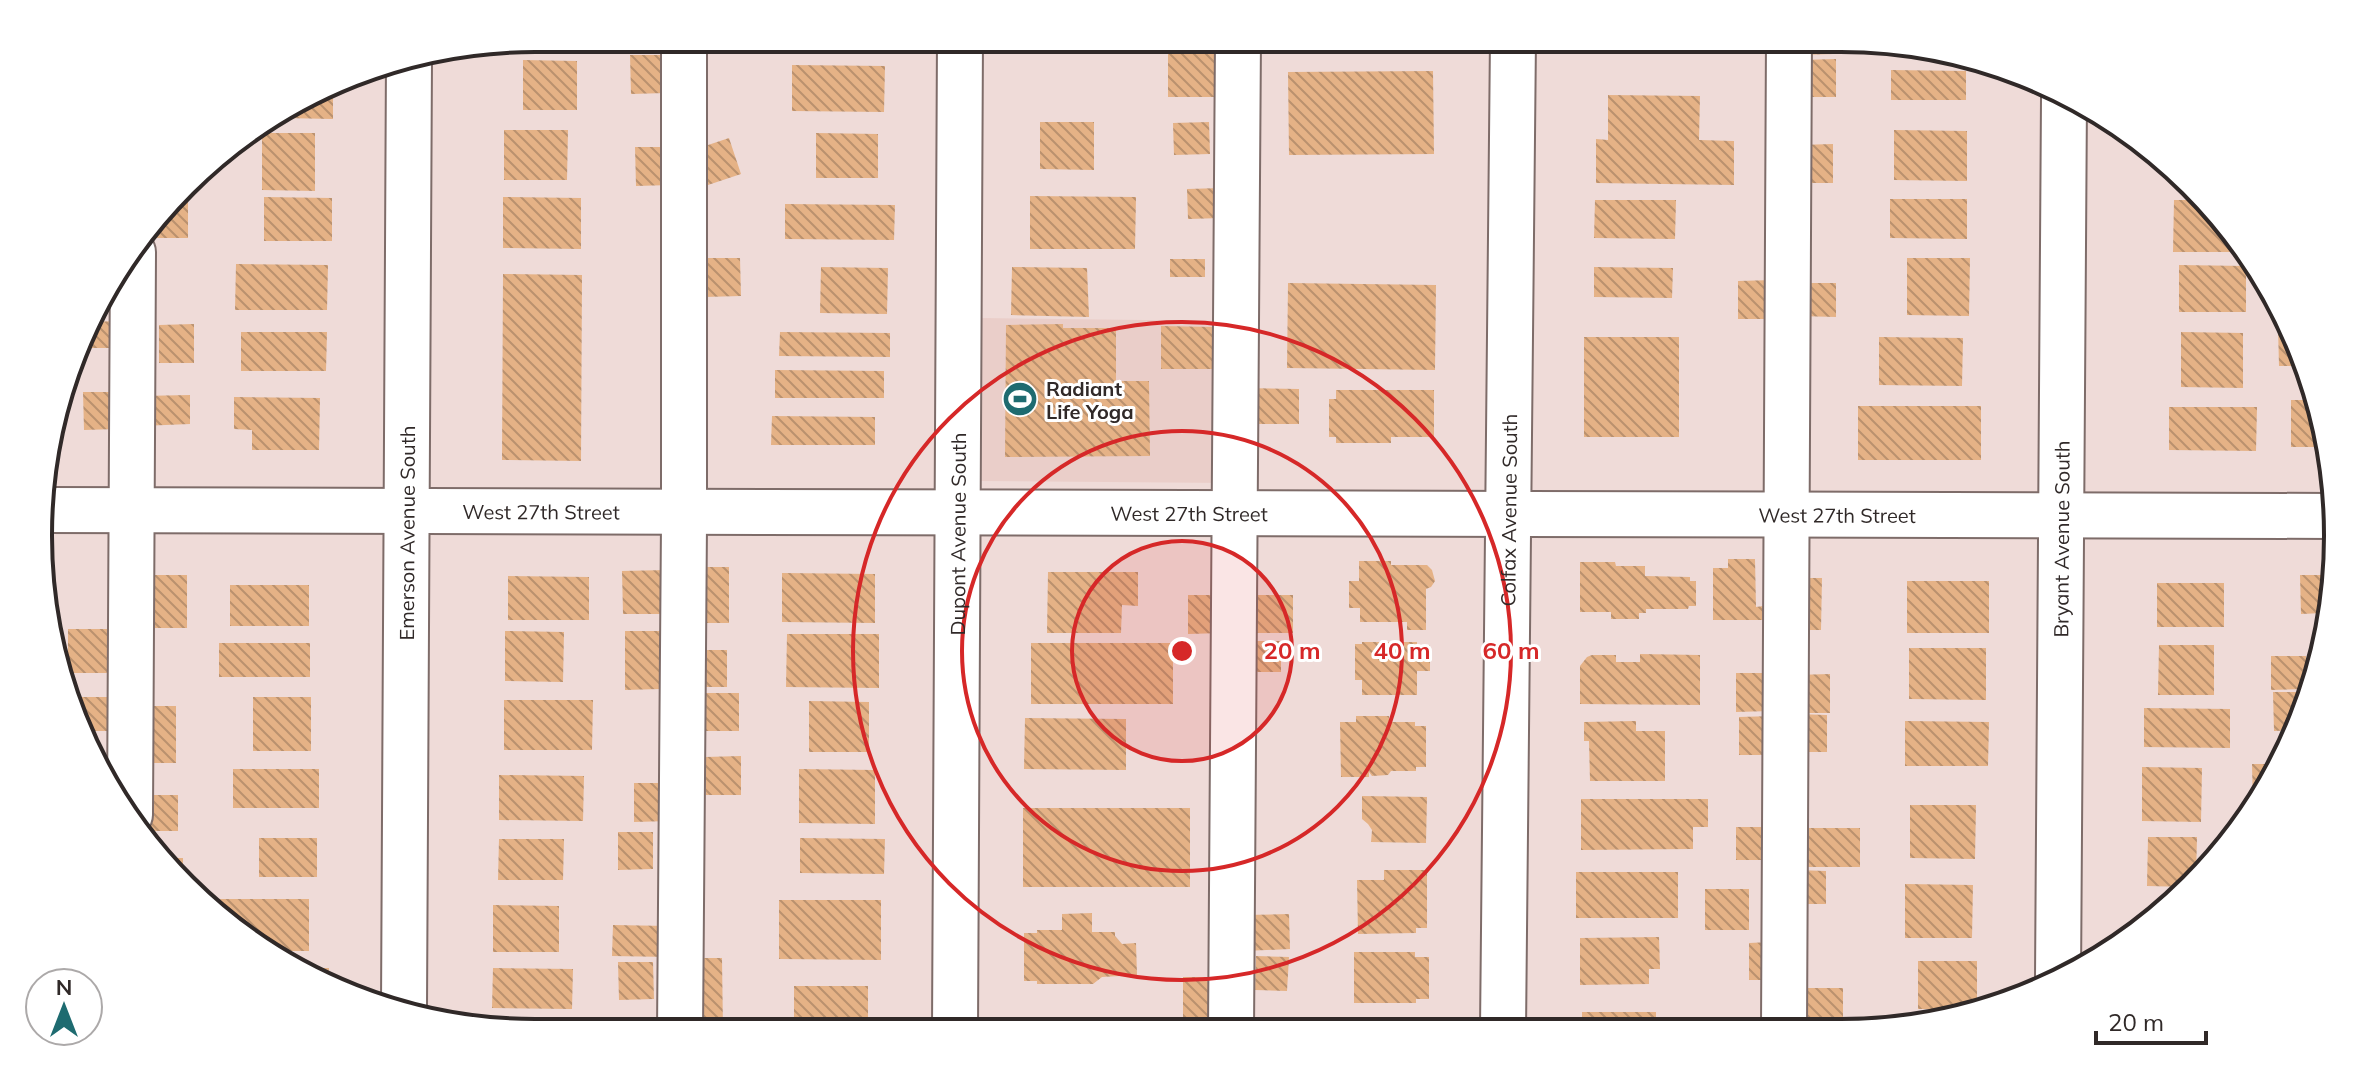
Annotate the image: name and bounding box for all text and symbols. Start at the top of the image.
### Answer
place label: Radiant Life Yoga [1046,376,1134,424]
sports icon: Radiant Life Yoga [1001,380,1039,418]
street label: Colfax Avenue South [1495,413,1522,607]
street label: Emerson Avenue South [393,426,420,640]
street label: Dupont Avenue South [944,432,971,636]
street label: Bryant Avenue South [2048,440,2074,638]
street label: West 27th Street [462,499,620,524]
street label: West 27th Street [1110,500,1268,526]
street label: West 27th Street [1758,502,1916,527]
text: 20 m [1264,635,1320,665]
text: 40 m [1374,635,1430,665]
text: 60 m [1483,635,1539,665]
centre of rings [1168,637,1196,665]
north arrow [24,967,104,1047]
text: N [56,973,72,1001]
scale bar [2096,995,2206,1045]
text: 20 m [2108,1007,2164,1037]

